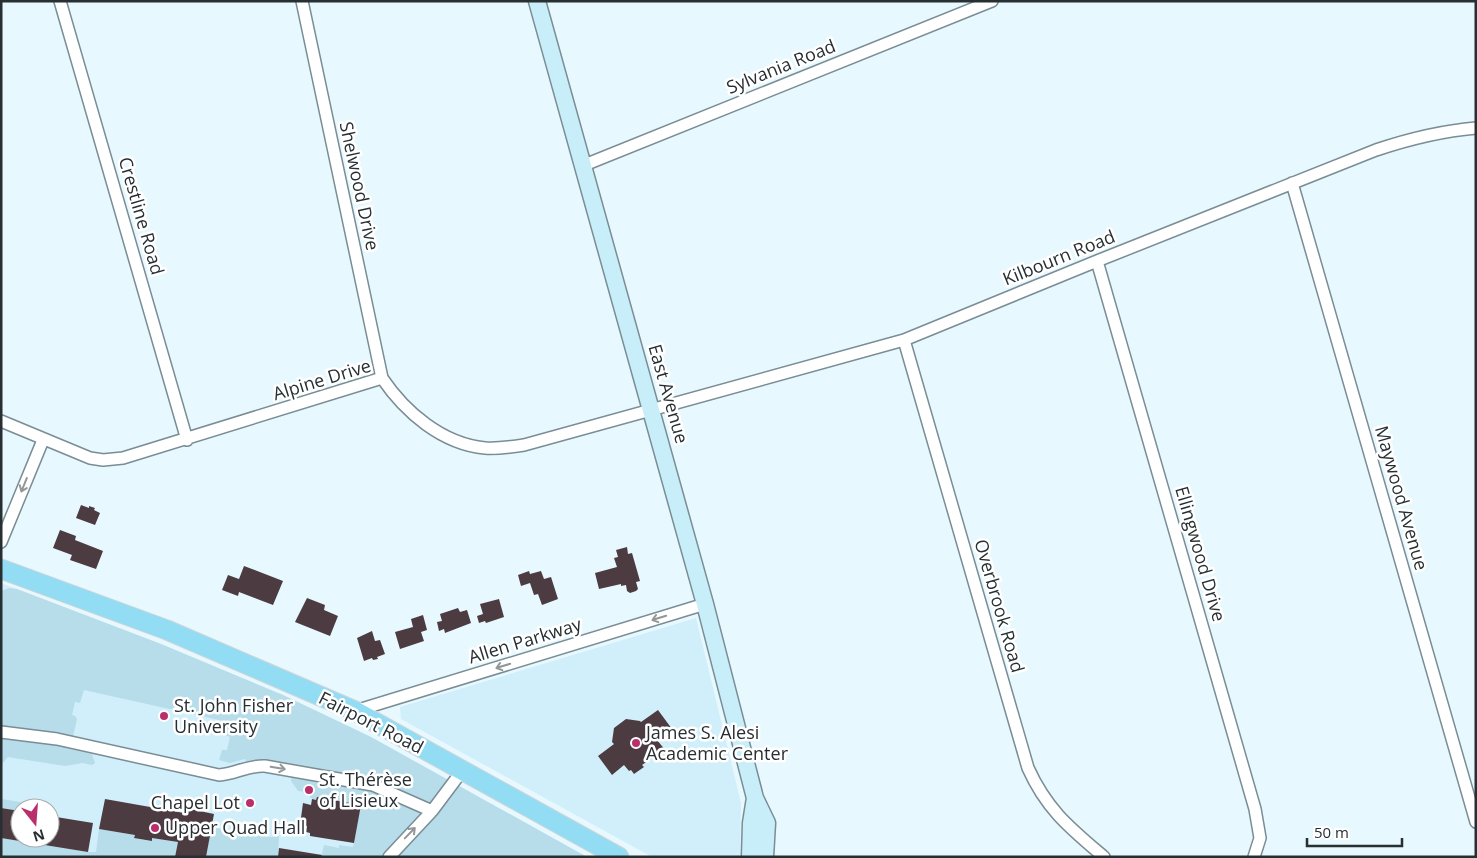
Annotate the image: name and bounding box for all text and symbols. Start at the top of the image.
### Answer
street label: Sylvania Road [723,33,839,99]
street label: Shelwood Drive [335,119,385,252]
street label: Crestline Road [114,154,170,278]
street label: Kilbourn Road [999,224,1118,290]
street label: East Avenue [643,341,695,446]
street label: Alpine Drive [270,353,374,405]
street label: Maywood Avenue [1370,423,1434,573]
one-way arrow [19,477,29,492]
street label: Ellingwood Drive [1170,483,1232,624]
street label: Overbrook Road [969,536,1030,675]
street label: Allen Parkway [465,611,585,669]
one-way arrow [651,614,667,624]
one-way arrow [496,661,512,671]
street label: Fairport Road [315,685,428,759]
place label: St. John Fisher University [174,693,294,738]
marker: St. John Fisher University [158,710,170,722]
place label: James S. Alesi Academic Center [644,720,789,765]
marker: James S. Alesi Academic Center [630,737,642,749]
one-way arrow [270,764,286,774]
place label: St. Thérèse of Lisieux [319,767,412,812]
marker: St. Thérèse of Lisieux [303,784,315,796]
place label: Chapel Lot [151,790,240,814]
marker: Chapel Lot [244,797,256,809]
north arrow [10,798,60,848]
place label: Upper Quad Hall [165,815,305,839]
scale bar [1307,816,1402,848]
marker: Upper Quad Hall [149,822,161,834]
text: 50 m [1314,822,1349,842]
text: N [31,825,47,847]
one-way arrow [404,827,416,840]

